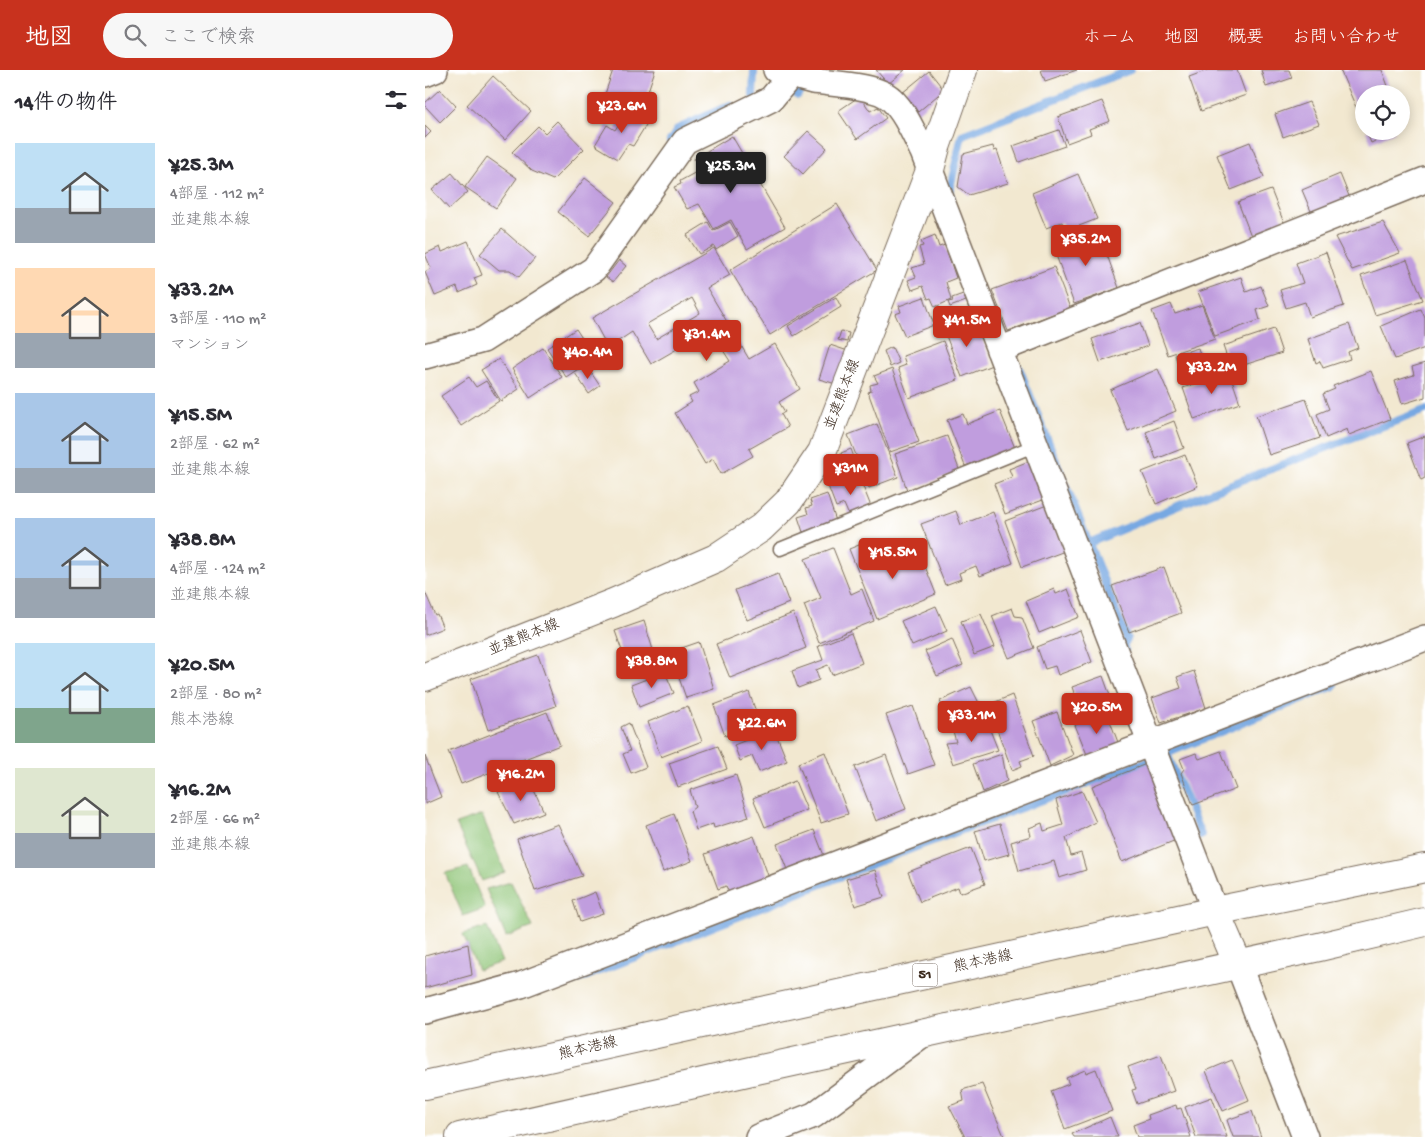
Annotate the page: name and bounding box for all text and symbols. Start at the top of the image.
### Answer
search box [103,13,453,58]
icon: search [121,21,149,49]
text: 地図 [25,25,73,54]
text: ここで検索 [161,27,256,50]
text: ホーム [1083,28,1136,49]
text: 地図 [1164,28,1200,49]
text: 概要 [1228,28,1264,49]
text: お問い合わせ [1292,28,1400,49]
map controls [1355,85,1410,140]
button: locate [1355,85,1410,140]
icon: filters [382,86,410,114]
text: 14件の物件 [15,92,117,117]
pin: ¥23.6M [581,92,663,134]
text: ¥23.6M [598,98,646,117]
pin: ¥25.3M [690,152,772,194]
text: ¥25.3M [170,154,233,179]
text: ¥25.3M [707,158,755,177]
icon: home [55,163,115,223]
text: 4部屋 · 112 m² [170,186,264,205]
text: 並建熊本線 [170,212,250,231]
pin: ¥35.2M [1045,224,1127,267]
text: ¥35.2M [1062,231,1110,250]
text: ¥33.2M [170,279,233,304]
icon: home [55,288,115,348]
pin: ¥41.5M [926,306,1008,348]
text: 3部屋 · 110 m² [170,311,266,330]
text: ¥41.5M [944,312,990,331]
pin: ¥31.4M [666,320,748,362]
text: ¥31.4M [684,326,730,345]
text: マンション [170,337,249,356]
pin: ¥40.4M [547,338,629,380]
text: ¥40.4M [564,344,612,363]
pin: ¥33.2M [1171,352,1253,395]
street label: 並建熊本線 [820,356,865,433]
text: ¥33.2M [1188,359,1236,378]
text: ¥15.5M [170,404,231,429]
icon: home [55,413,115,473]
text: 2部屋 · 62 m² [170,436,260,455]
pin: ¥31M [821,454,881,496]
text: ¥31M [834,460,868,479]
text: 並建熊本線 [170,462,250,481]
text: ¥38.8M [170,529,235,554]
icon: home [55,538,115,598]
pin: ¥15.5M [852,538,934,580]
text: ¥15.5M [870,544,916,563]
text: 4部屋 · 124 m² [170,561,266,580]
text: 並建熊本線 [170,587,250,606]
street label: 並建熊本線 [485,615,562,660]
pin: ¥38.8M [611,646,693,689]
text: ¥38.8M [627,653,677,672]
text: ¥20.5M [170,654,234,679]
icon: home [55,663,115,723]
text: 2部屋 · 80 m² [170,686,262,705]
pin: ¥20.5M [1056,692,1138,735]
text: ¥20.5M [1073,699,1121,718]
pin: ¥33.1M [931,700,1013,743]
text: ¥33.1M [949,707,995,726]
pin: ¥22.6M [721,708,803,751]
text: 熊本港線 [170,712,234,731]
text: ¥22.6M [738,715,786,734]
pin: ¥16.2M [480,760,562,802]
text: ¥16.2M [498,766,544,785]
text: ¥16.2M [170,779,230,804]
icon: home [55,788,115,848]
text: 2部屋 · 66 m² [170,811,260,830]
text: 並建熊本線 [170,837,250,856]
street label: 熊本港線 [952,946,1014,977]
road number: 51 [913,964,937,986]
street label: 熊本港線 [557,1033,619,1065]

